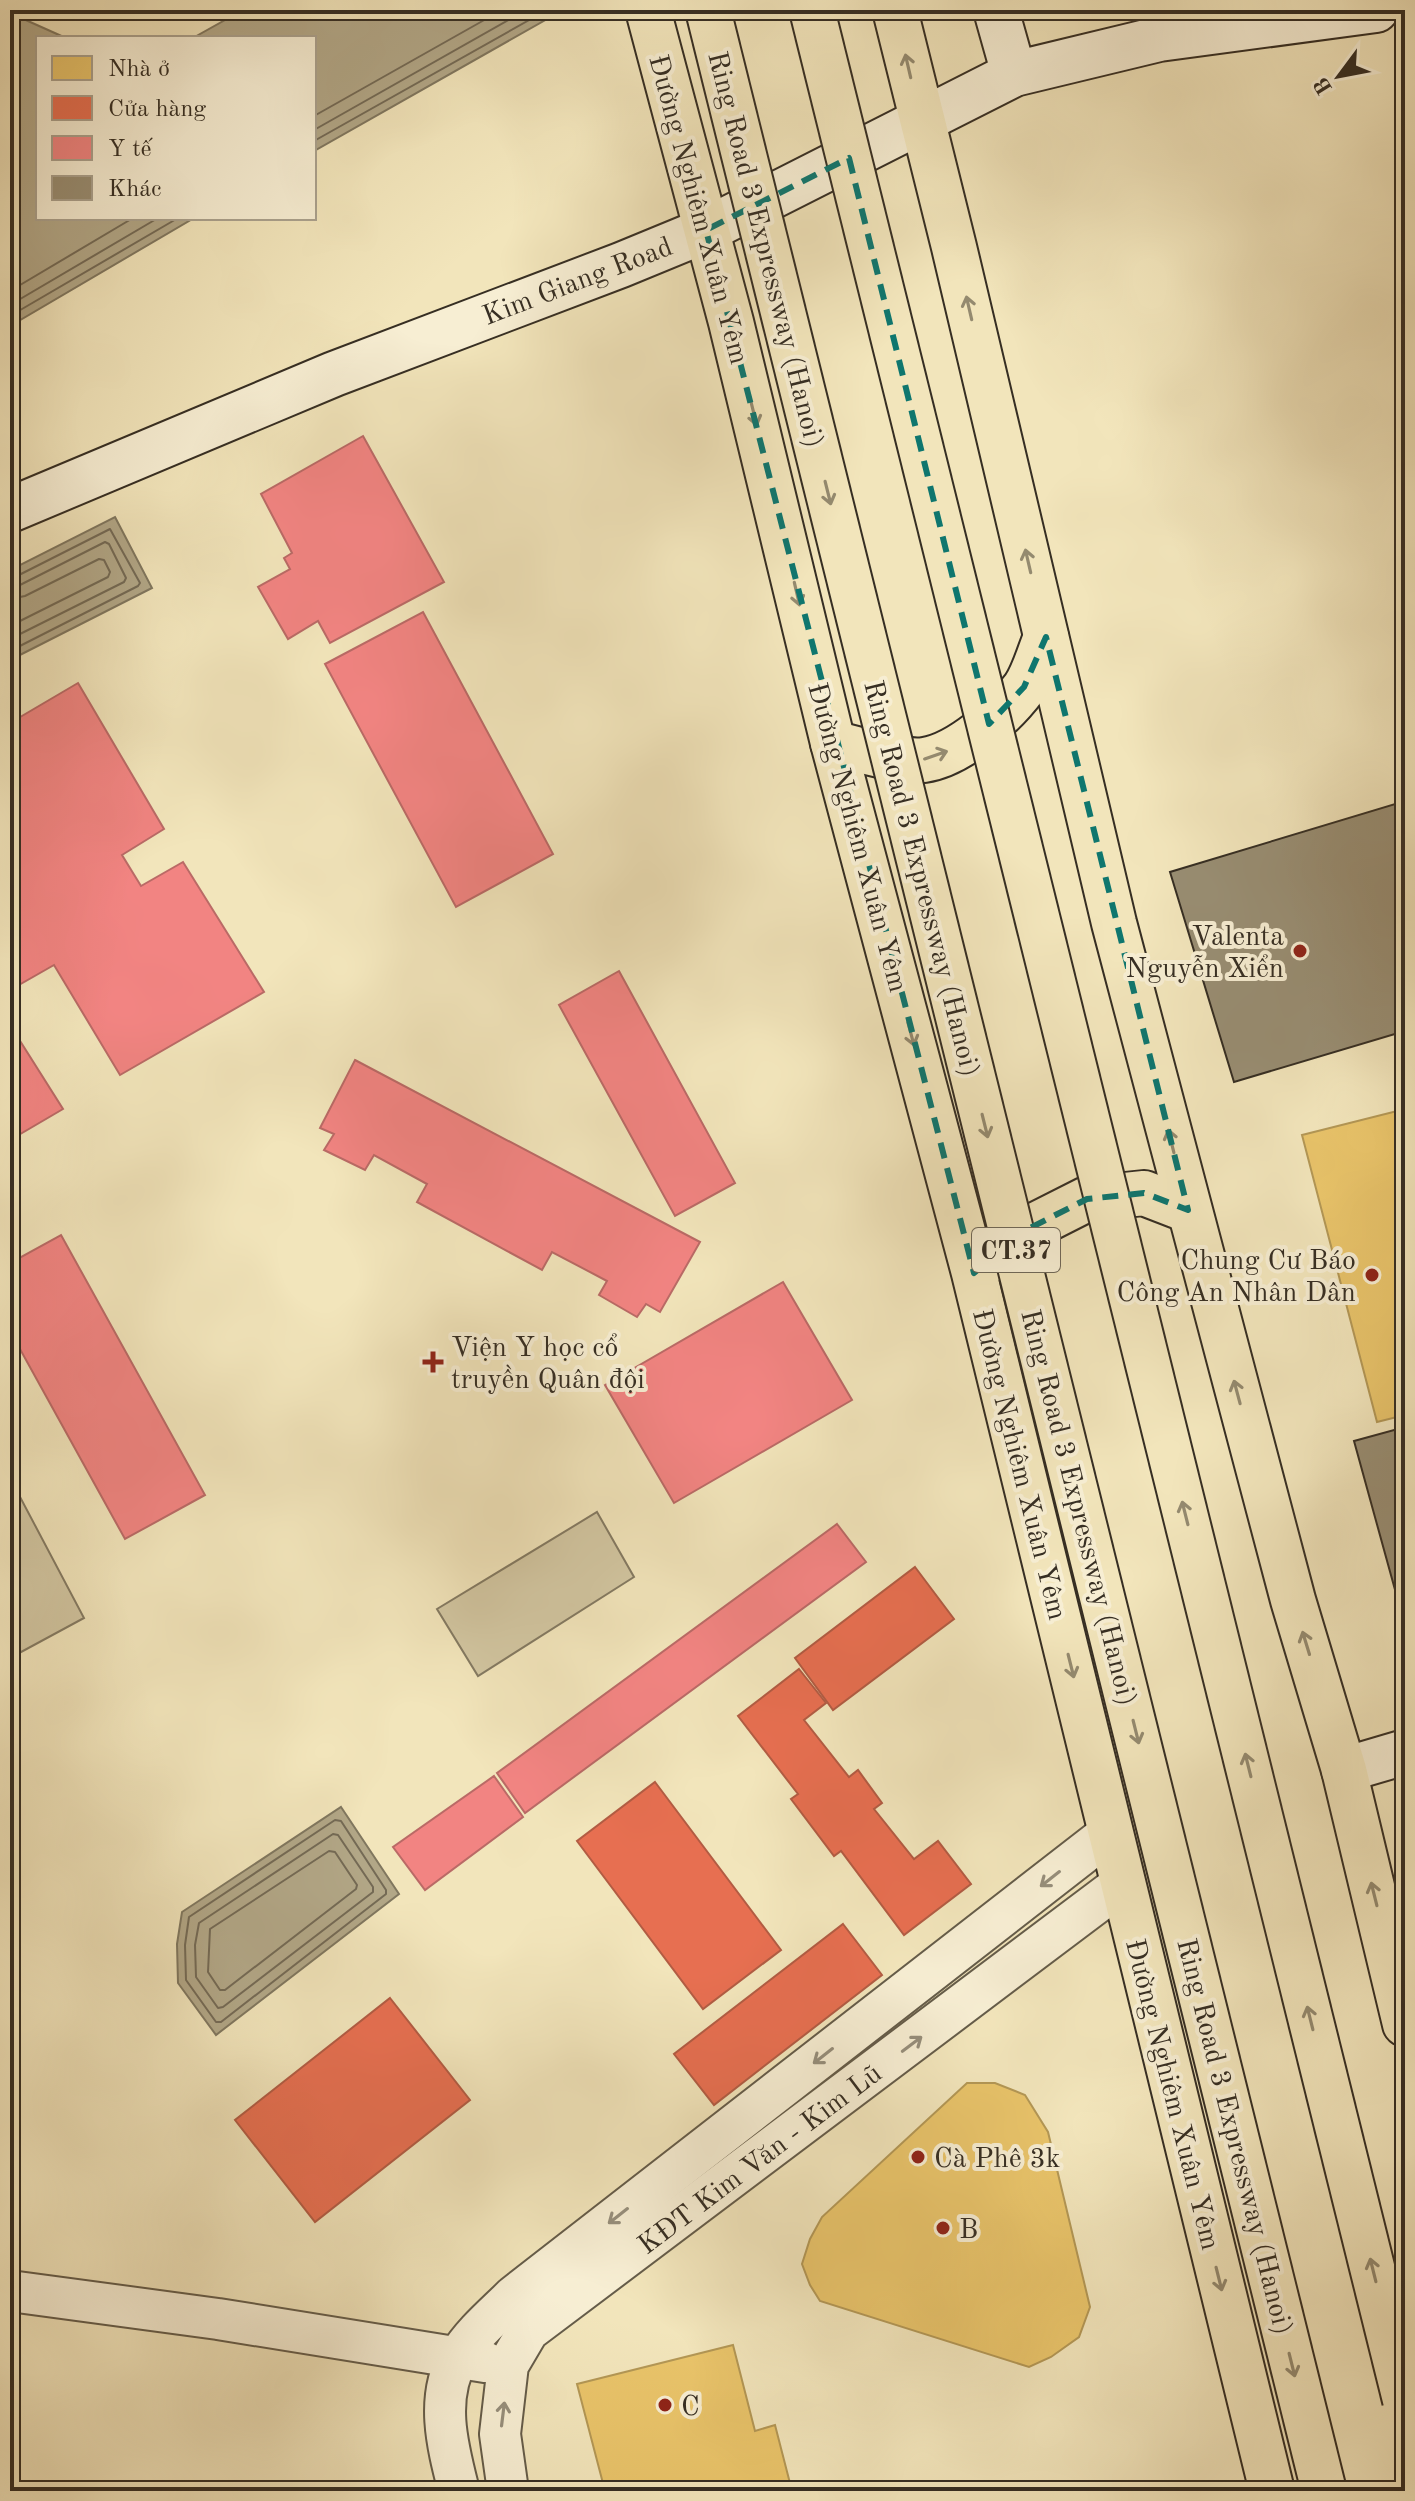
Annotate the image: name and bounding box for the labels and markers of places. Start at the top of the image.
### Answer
place label: Valenta Nguyễn Xiển [1126,924,1284,984]
marker: Valenta Nguyễn Xiển [1291,942,1309,960]
place label: Chung Cư Báo Công An Nhân Dân [1117,1248,1356,1308]
marker: Chung Cư Báo Công An Nhân Dân [1363,1266,1381,1284]
place label: Viện Y học cổ truyền Quân đội [451,1333,645,1395]
marker: Viện Y học cổ truyền Quân đội [422,1351,444,1373]
place label: Cà Phê 3k [934,2146,1060,2174]
marker: Cà Phê 3k [909,2148,927,2166]
place label: B [959,2217,978,2245]
marker: B [934,2219,952,2237]
place label: C [681,2394,700,2422]
marker: C [656,2396,674,2414]

